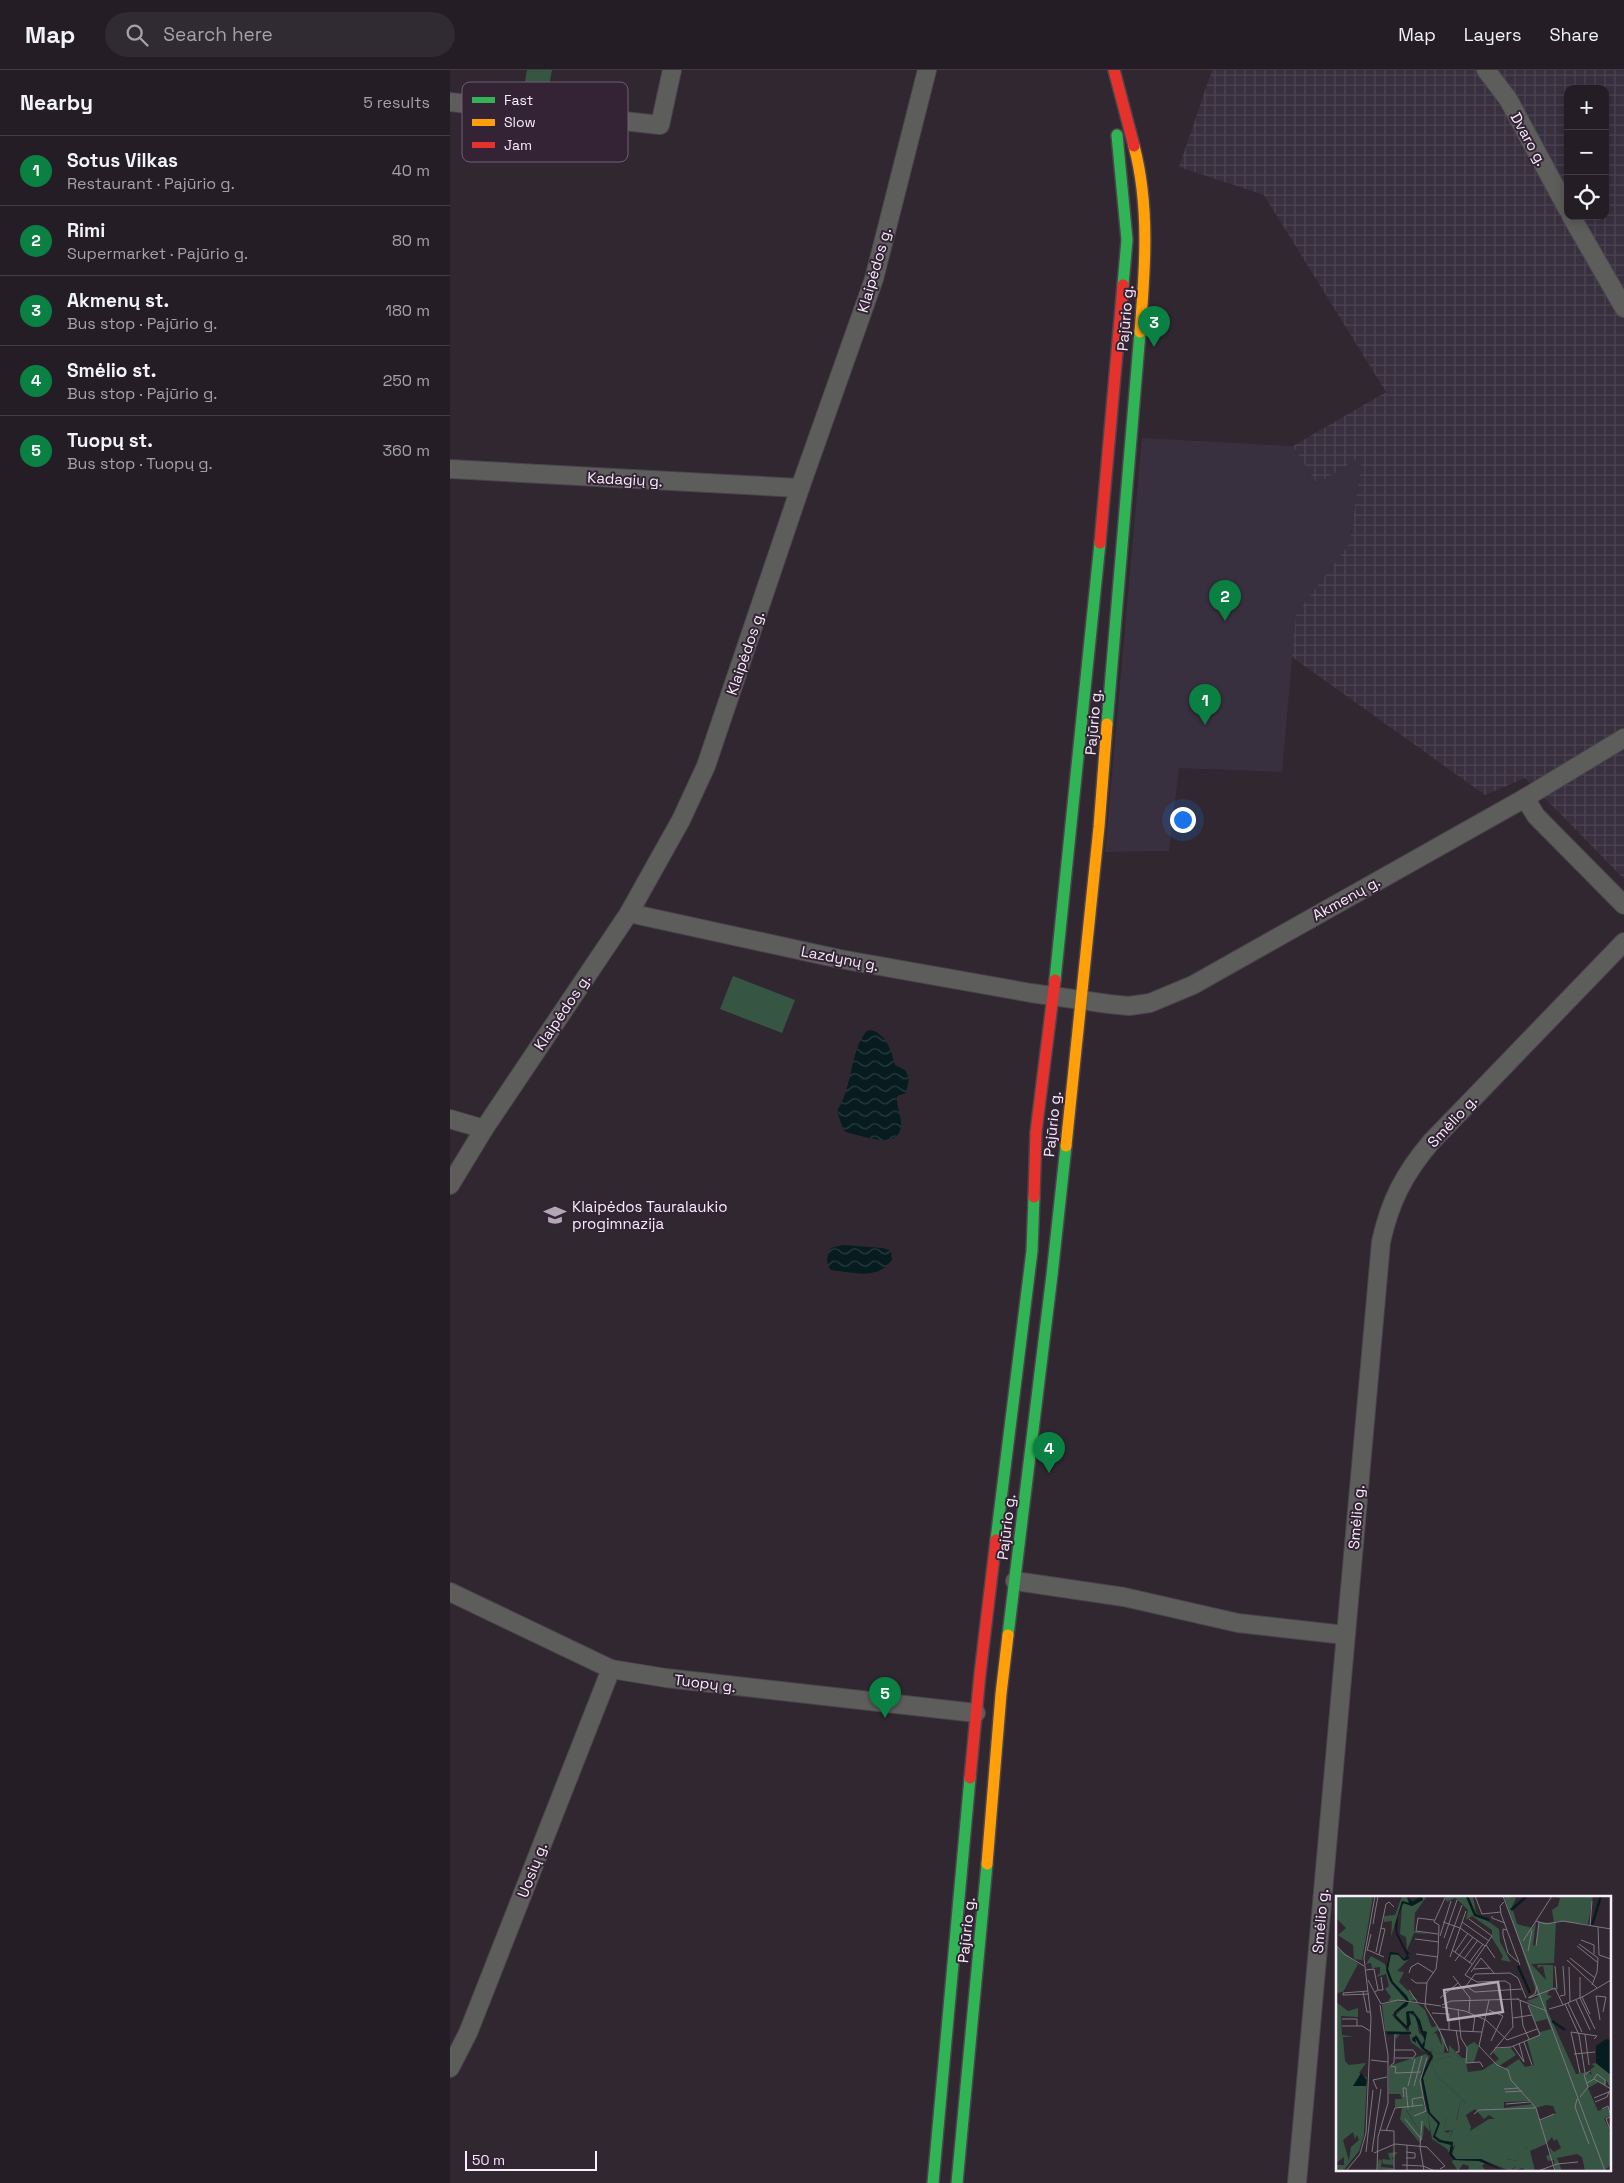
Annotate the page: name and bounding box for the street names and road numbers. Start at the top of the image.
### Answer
street label: Dvaro g. [1507,109,1551,169]
street label: Klaipėdos g. [853,225,895,315]
street label: Pajūrio g. [1113,284,1137,352]
street label: Kadagių g. [587,468,663,490]
street label: Klaipėdos g. [722,608,768,698]
street label: Pajūrio g. [1081,688,1105,756]
street label: Akmenų g. [1309,872,1383,924]
street label: Lazdynų g. [800,941,880,975]
street label: Klaipėdos g. [530,970,594,1054]
street label: Pajūrio g. [1039,1090,1065,1158]
street label: Smėlio g. [1423,1091,1481,1151]
street label: Smėlio g. [1344,1484,1368,1550]
street label: Pajūrio g. [993,1493,1019,1561]
street label: Tuopų g. [673,1670,737,1696]
street label: Uosių g. [513,1840,551,1900]
street label: Smėlio g. [1308,1888,1332,1954]
street label: Pajūrio g. [953,1896,979,1964]

